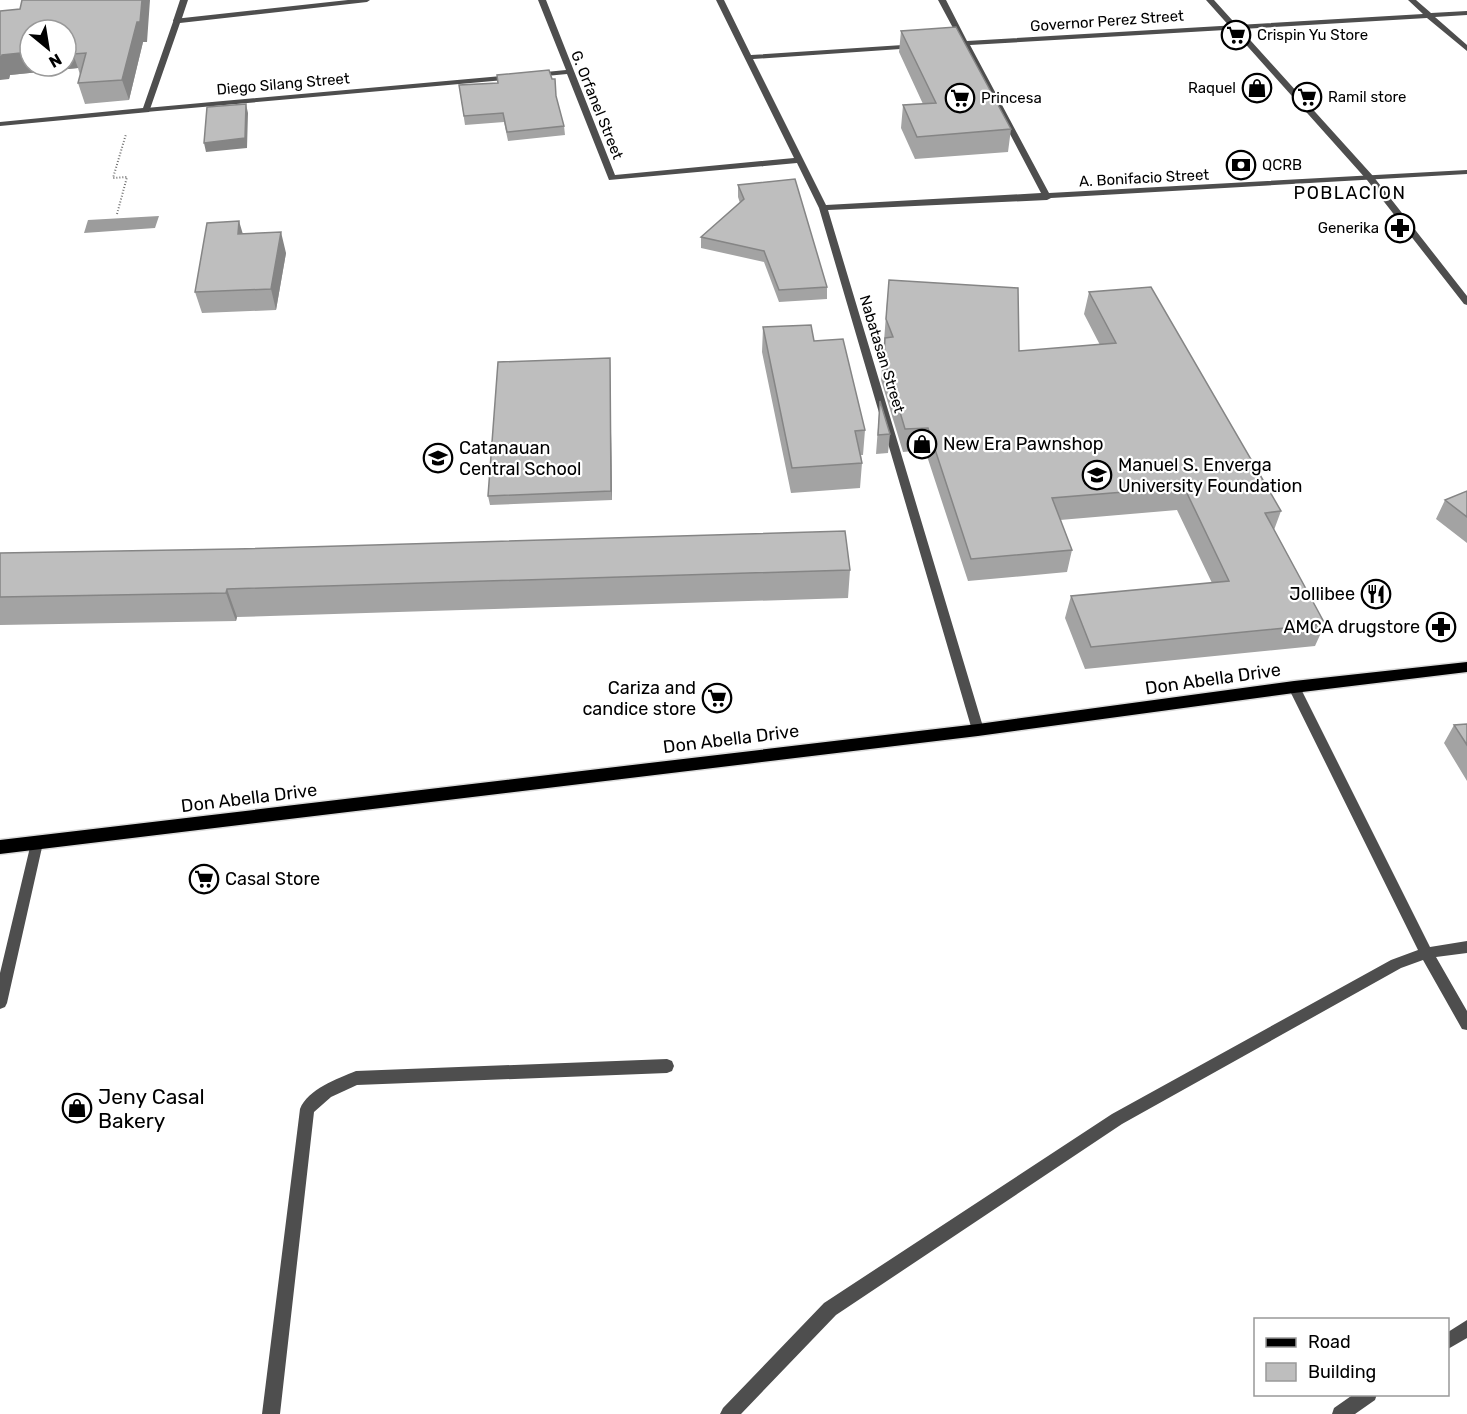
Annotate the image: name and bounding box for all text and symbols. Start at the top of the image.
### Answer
street label: Governor Perez Street [1030,7,1185,35]
north arrow [18,18,78,78]
supermarket icon: Crispin Yu Store [1220,19,1252,51]
place label: Crispin Yu Store [1257,26,1368,44]
street label: G. Orfanel Street [567,48,627,162]
text: N [46,49,65,72]
street label: Diego Silang Street [216,69,350,99]
shop icon: Raquel [1241,72,1273,104]
place label: Raquel [1188,79,1236,97]
supermarket icon: Ramil store [1291,81,1323,113]
supermarket icon: Princesa [944,82,976,114]
place label: Ramil store [1328,88,1406,106]
place label: Princesa [981,89,1042,107]
bank icon: QCRB [1225,149,1257,181]
place label: QCRB [1262,156,1302,174]
street label: A. Bonifacio Street [1078,166,1210,190]
district label: POBLACION [1294,182,1406,204]
pharmacy icon: Generika [1384,212,1416,244]
place label: Generika [1318,219,1379,237]
street label: Nabatasan Street [856,293,908,415]
shop icon: New Era Pawnshop [906,428,938,460]
place label: New Era Pawnshop [943,433,1104,455]
place label: Catanauan Central School [459,437,581,480]
school or university icon: Catanauan Central School [422,442,454,474]
place label: Manuel S. Enverga University Foundation [1118,454,1302,497]
school or university icon: Manuel S. Enverga University Foundation [1081,459,1113,491]
restaurant icon: Jollibee [1360,578,1392,610]
place label: Jollibee [1289,583,1355,605]
pharmacy icon: AMCA drugstore [1425,611,1457,643]
place label: AMCA drugstore [1283,616,1420,638]
street label: Don Abella Drive [1144,659,1282,699]
place label: Cariza and candice store [582,677,696,720]
supermarket icon: Cariza and candice store [701,682,733,714]
street label: Don Abella Drive [662,720,800,758]
street label: Don Abella Drive [180,779,318,817]
supermarket icon: Casal Store [188,863,220,895]
place label: Casal Store [225,868,320,890]
place label: Jeny Casal Bakery [98,1084,205,1133]
shop icon: Jeny Casal Bakery [61,1092,93,1124]
legend [1254,1318,1449,1396]
text: Road [1308,1331,1351,1353]
text: Building [1308,1361,1376,1383]

